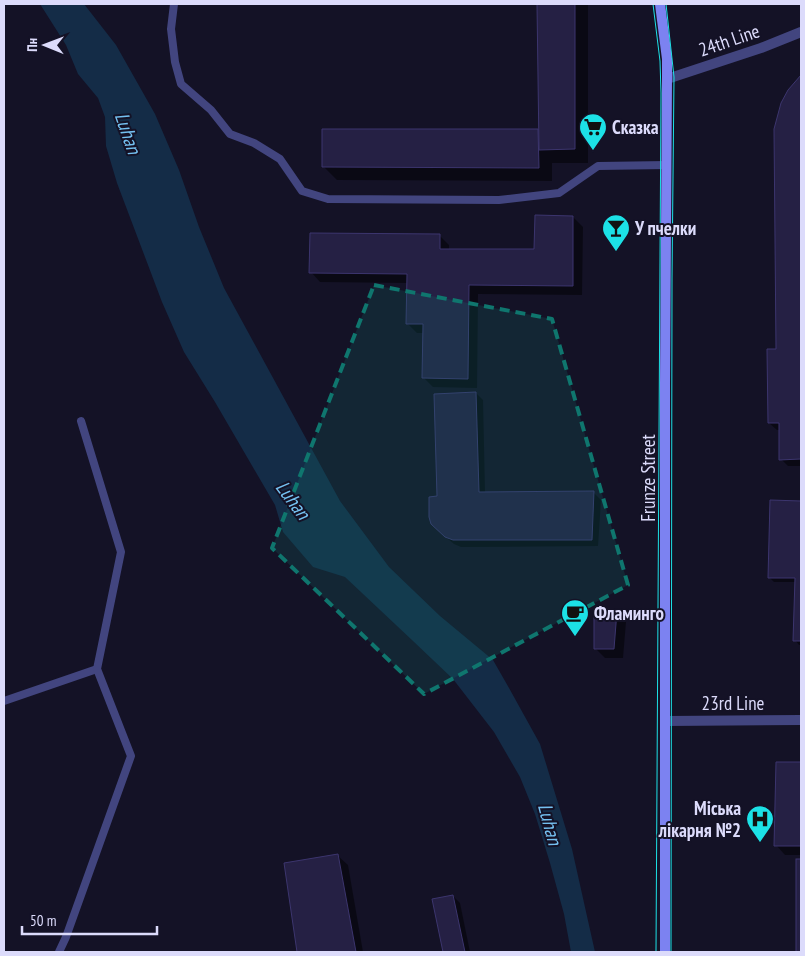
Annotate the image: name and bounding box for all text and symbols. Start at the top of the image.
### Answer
street label: 24th Line [695,18,763,62]
north arrow [20,20,70,70]
text: Пн [23,38,41,52]
water label: Luhan [109,109,148,158]
supermarket icon: Сказка [578,112,608,151]
place label: Сказка [612,115,659,139]
bar icon: У пчелки [601,213,631,252]
place label: У пчелки [634,216,696,240]
street label: Frunze Street [636,434,660,522]
water label: Luhan [270,475,317,526]
cafe icon: Фламинго [560,598,590,637]
place label: Фламинго [594,601,664,625]
street label: 23rd Line [702,691,765,715]
place label: Міська лікарня №2 [658,796,741,842]
water label: Luhan [532,800,568,849]
hospital icon: Міська лікарня №2 [745,804,775,843]
scale bar [22,904,158,936]
text: 50 m [30,911,56,930]

